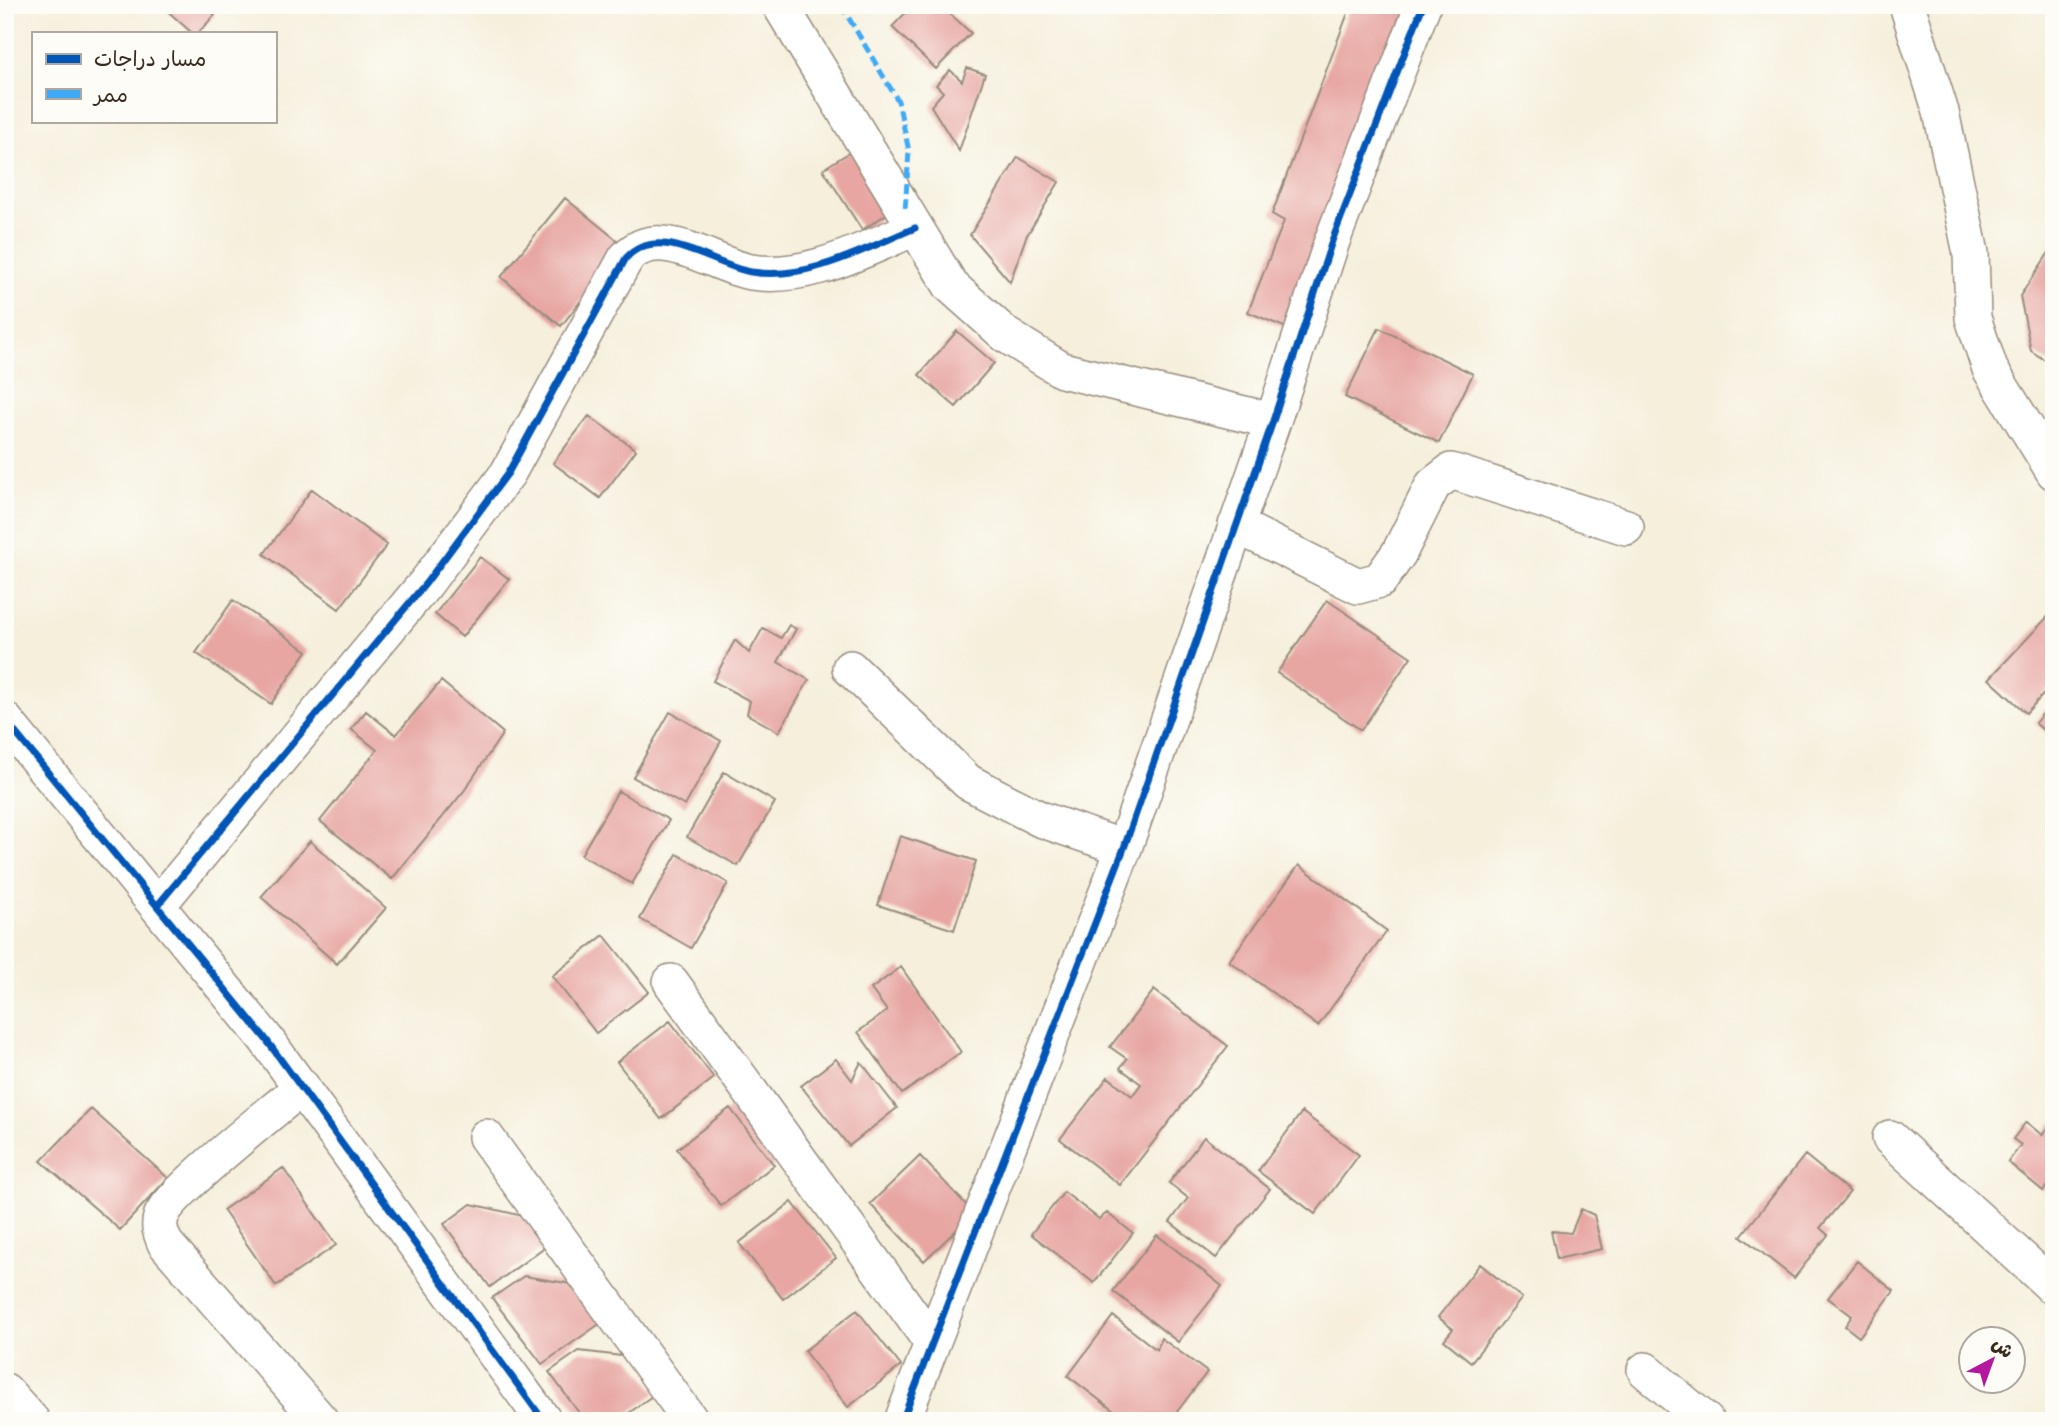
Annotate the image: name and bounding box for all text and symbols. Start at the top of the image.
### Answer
legend [32,32,276,122]
text: مسار دراجات [94,41,206,73]
text: ممر [92,77,128,109]
north arrow [1958,1324,2028,1394]
text: ش [1987,1329,2021,1364]

